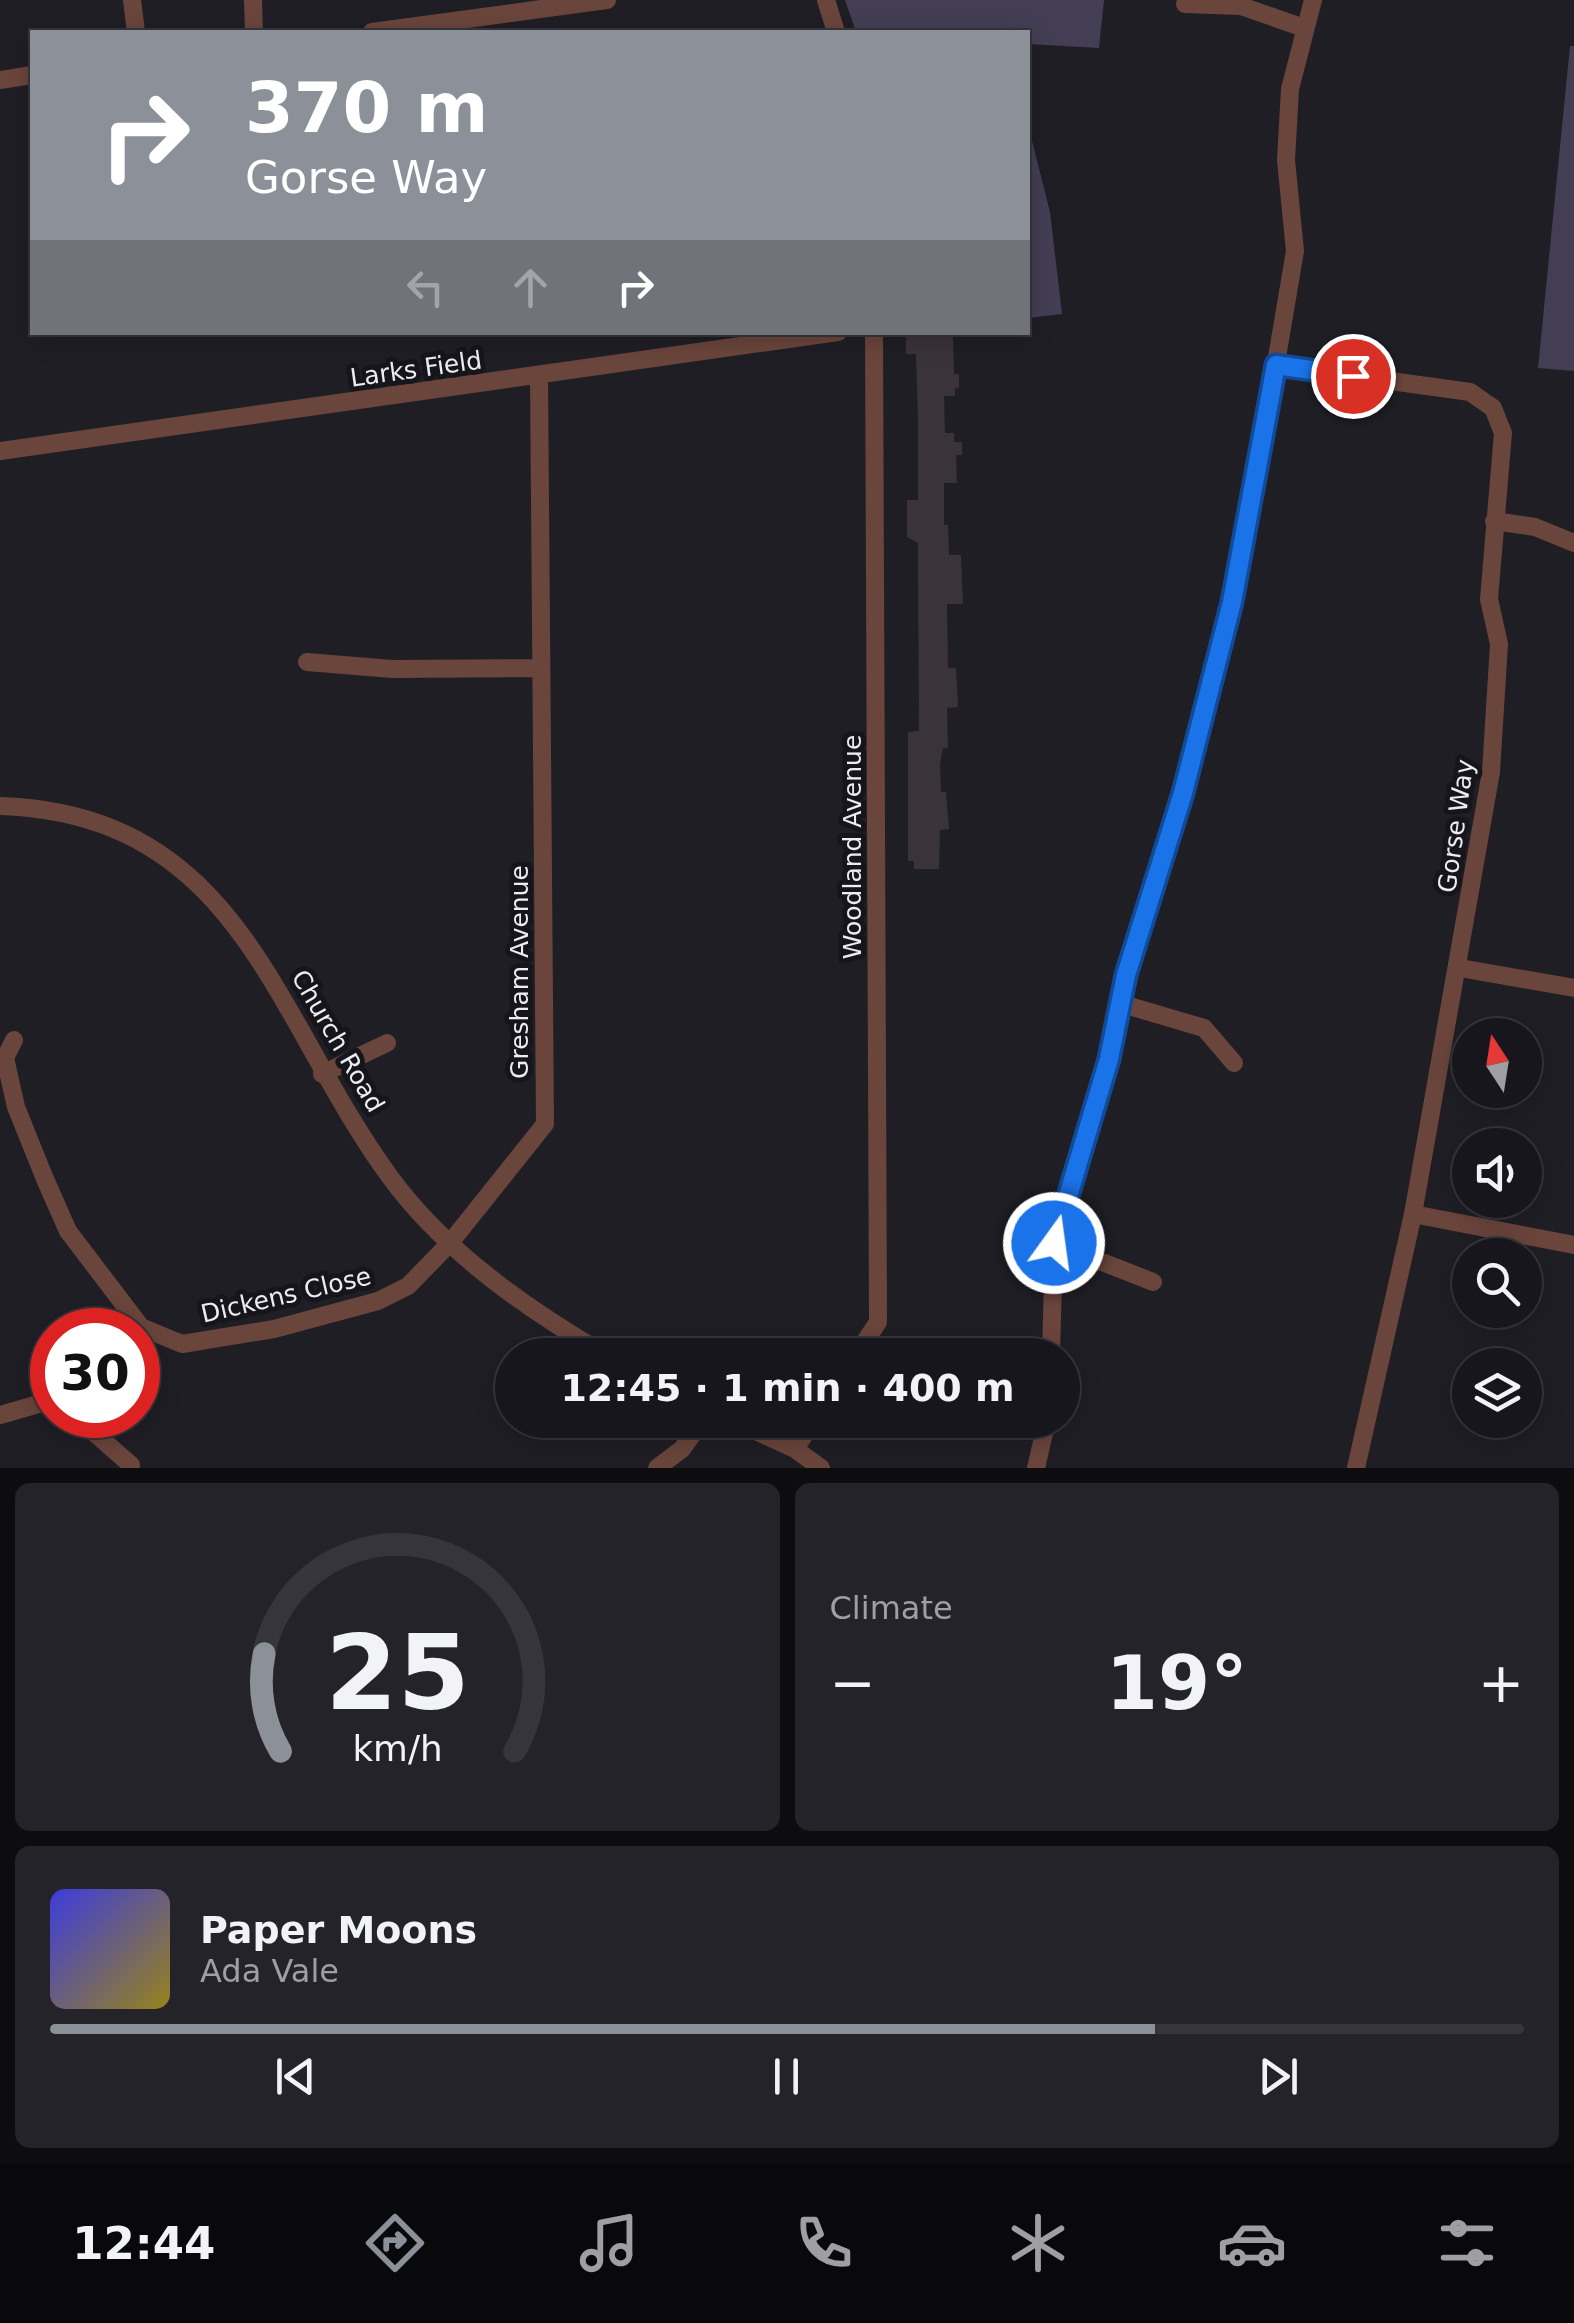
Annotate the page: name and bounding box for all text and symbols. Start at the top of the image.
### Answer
text: 370 m [245,67,488,149]
icon: right [80,70,210,200]
text: Gorse Way [245,151,487,204]
icon: left [398,260,453,315]
icon: ahead [503,260,558,315]
icon: right [608,260,663,315]
pin [1311,334,1396,419]
street label: Larks Field [348,345,484,393]
icon: arrive [1326,349,1381,404]
street label: Woodland Avenue [838,735,867,959]
street label: Gorse Way [1432,757,1480,895]
street label: Gresham Avenue [505,865,534,1079]
street label: Church Road [286,965,390,1117]
north arrow [1452,1018,1542,1108]
map controls [1452,1018,1542,1438]
button: sound [1452,1128,1542,1218]
position arrow [1002,1191,1106,1295]
button: search [1452,1238,1542,1328]
street label: Dickens Close [198,1261,374,1329]
speed limit sign: 30 [30,1308,160,1438]
button: layers [1452,1348,1542,1438]
text: 12:45 · 1 min · 400 m [560,1366,1015,1410]
text: Climate [830,1589,953,1627]
text: 25 [325,1612,470,1734]
text: 19° [1106,1639,1248,1727]
text: − [830,1651,876,1715]
text: + [1478,1651,1524,1715]
text: km/h [352,1728,442,1769]
text: Paper Moons [200,1908,477,1952]
text: Ada Vale [200,1952,339,1990]
icon: previous [268,2049,323,2104]
icon: pause [759,2049,814,2104]
icon: next [1251,2049,1306,2104]
icon: directions [360,2208,430,2278]
icon: music [574,2208,644,2278]
icon: phone [789,2208,859,2278]
icon: climate [1003,2208,1073,2278]
icon: car [1217,2208,1287,2278]
icon: filters [1432,2208,1502,2278]
text: 12:44 [72,2217,215,2270]

